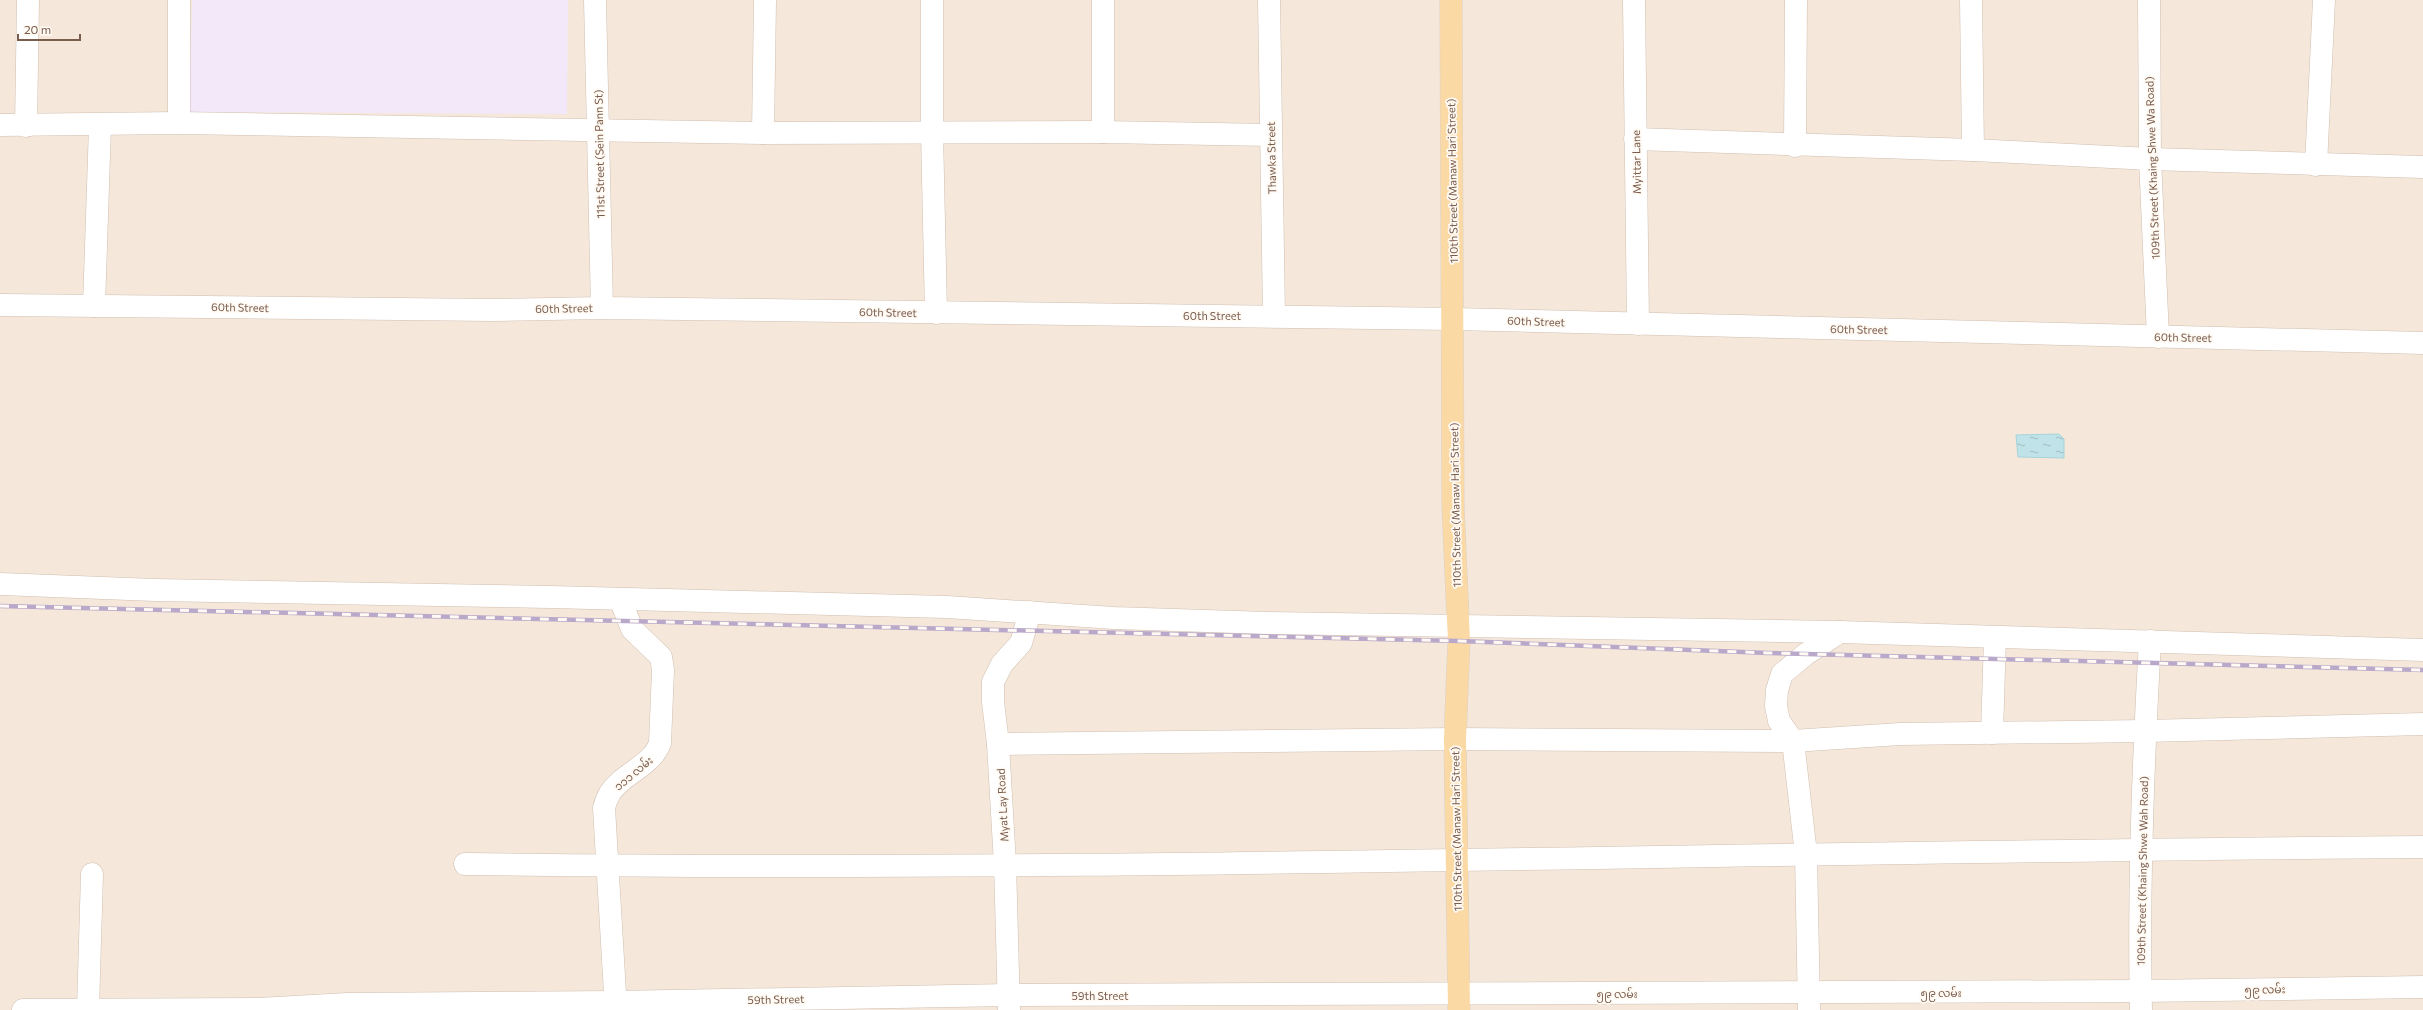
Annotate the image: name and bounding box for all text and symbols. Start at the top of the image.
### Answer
scale bar [18,16,80,42]
text: 20 m [24,22,51,36]
street label: 109th Street (Khaing Shwe Wa Road) [2142,76,2162,260]
street label: 111st Street (Sein Pann St) [591,89,607,219]
street label: 110th Street (Manaw Hari Street) [1444,99,1460,263]
street label: Thawka Street [1264,121,1278,194]
street label: Myittar Lane [1629,130,1643,194]
street label: 60th Street [211,300,270,314]
street label: 60th Street [535,301,594,315]
street label: 60th Street [859,305,918,319]
street label: 60th Street [1183,309,1241,322]
street label: 60th Street [1507,313,1566,329]
street label: 60th Street [1830,322,1889,336]
street label: 60th Street [2154,330,2213,344]
street label: 110th Street (Manaw Hari Street) [1447,423,1463,587]
street label: 110th Street (Manaw Hari Street) [1448,747,1464,911]
street label: ၁၁၁ လမ်း [611,753,655,793]
street label: Myat Lay Road [994,768,1010,842]
street label: 109th Street (Khaing Shwe Wah Road) [2134,776,2150,966]
street label: ၅၉ လမ်း [2244,982,2286,999]
street label: ၅၉ လမ်း [1920,986,1962,1002]
street label: ၅၉ လမ်း [1596,987,1638,1003]
street label: 59th Street [1071,989,1129,1002]
street label: 59th Street [747,992,805,1006]

